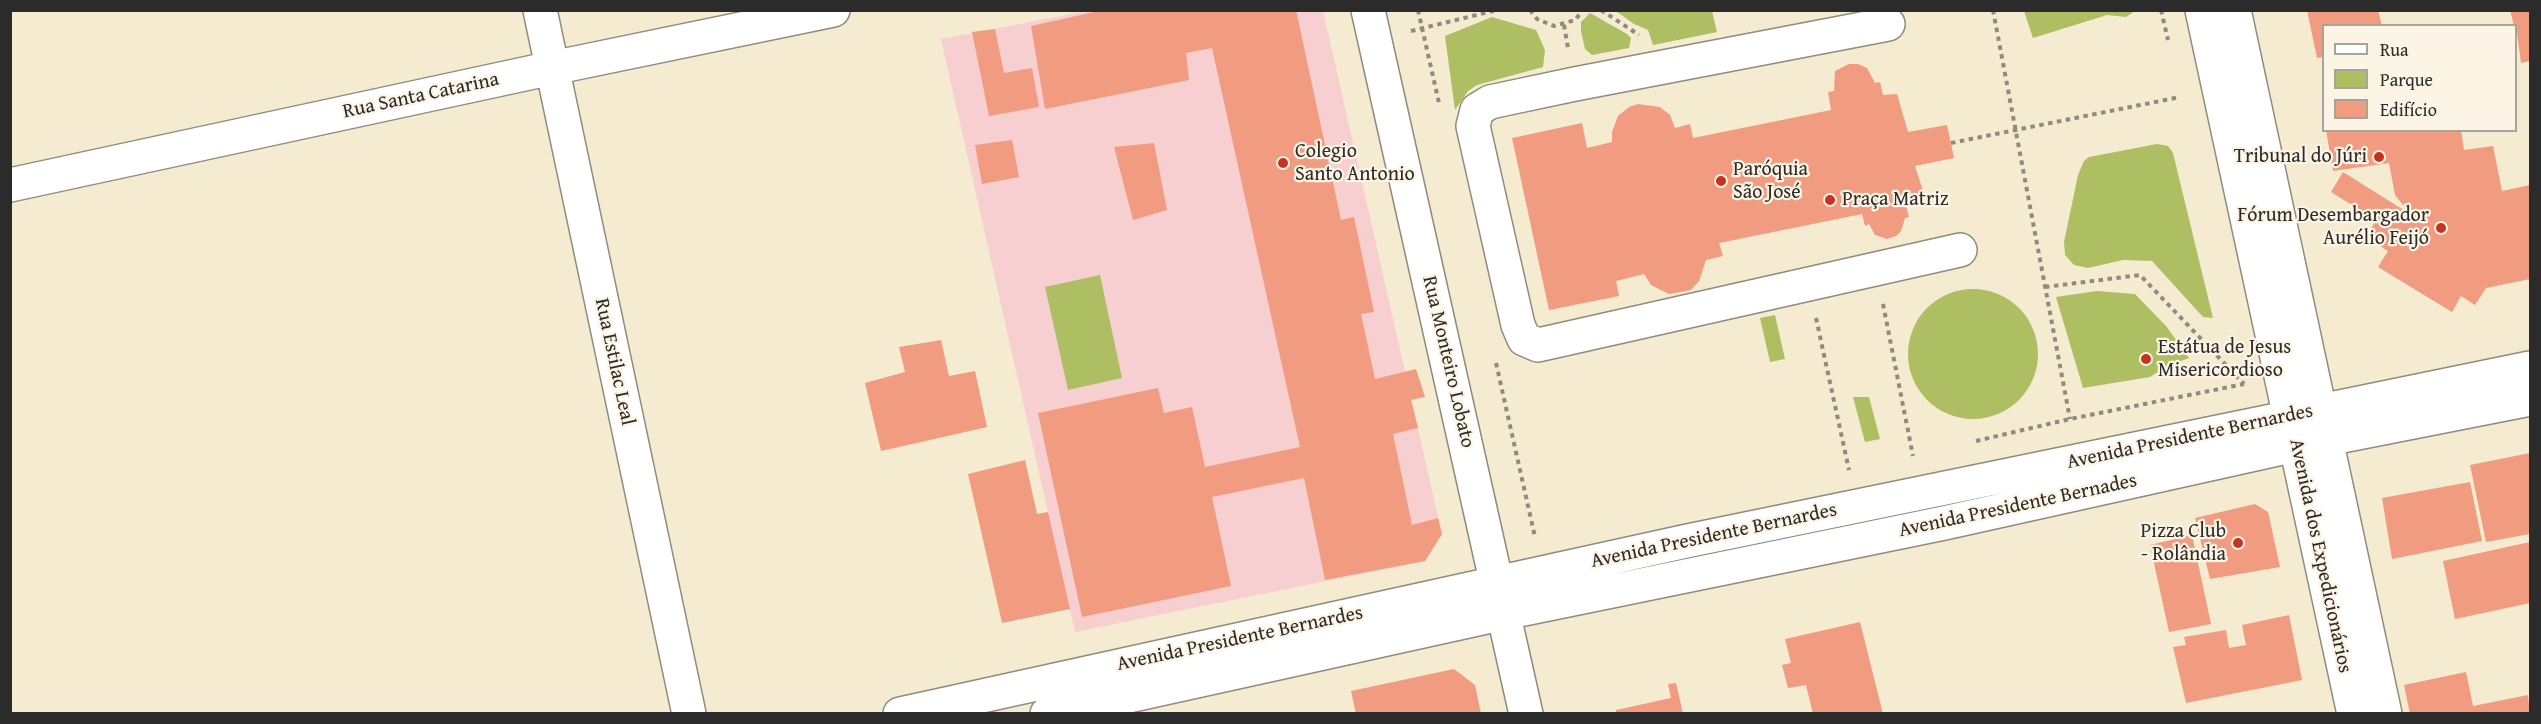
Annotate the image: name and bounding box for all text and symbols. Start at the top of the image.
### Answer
legend [2322,24,2517,132]
text: Rua [2380,36,2409,63]
text: Parque [2380,66,2433,93]
street label: Rua Santa Catarina [341,68,501,124]
text: Edifício [2380,96,2437,123]
place label: Colegio Santo Antonio [1295,140,1415,187]
place label: Tribunal do Júri [2234,145,2367,169]
marker: Tribunal do Júri [2372,150,2386,164]
marker: Colegio Santo Antonio [1276,156,1290,170]
place label: Paróquia São José [1733,158,1808,205]
marker: Paróquia São José [1714,174,1728,188]
place label: Praça Matriz [1842,188,1948,212]
marker: Praça Matriz [1823,193,1837,207]
place label: Fórum Desembargador Aurélio Feijó [2237,204,2429,251]
marker: Fórum Desembargador Aurélio Feijó [2434,221,2448,235]
street label: Rua Monteiro Lobato [1417,274,1479,450]
street label: Rua Estilac Leal [589,296,639,428]
place label: Estátua de Jesus Misericordioso [2158,336,2291,383]
marker: Estátua de Jesus Misericordioso [2139,352,2153,366]
street label: Avenida Presidente Bernardes [2065,399,2315,475]
street label: Avenida dos Expedicionários [2283,437,2357,675]
street label: Avenida Presidente Bernades [1897,469,2139,543]
street label: Avenida Presidente Bernardes [1589,498,1839,574]
place label: Pizza Club - Rolândia [2141,520,2226,567]
marker: Pizza Club - Rolândia [2231,536,2245,550]
street label: Avenida Presidente Bernardes [1115,601,1365,677]

